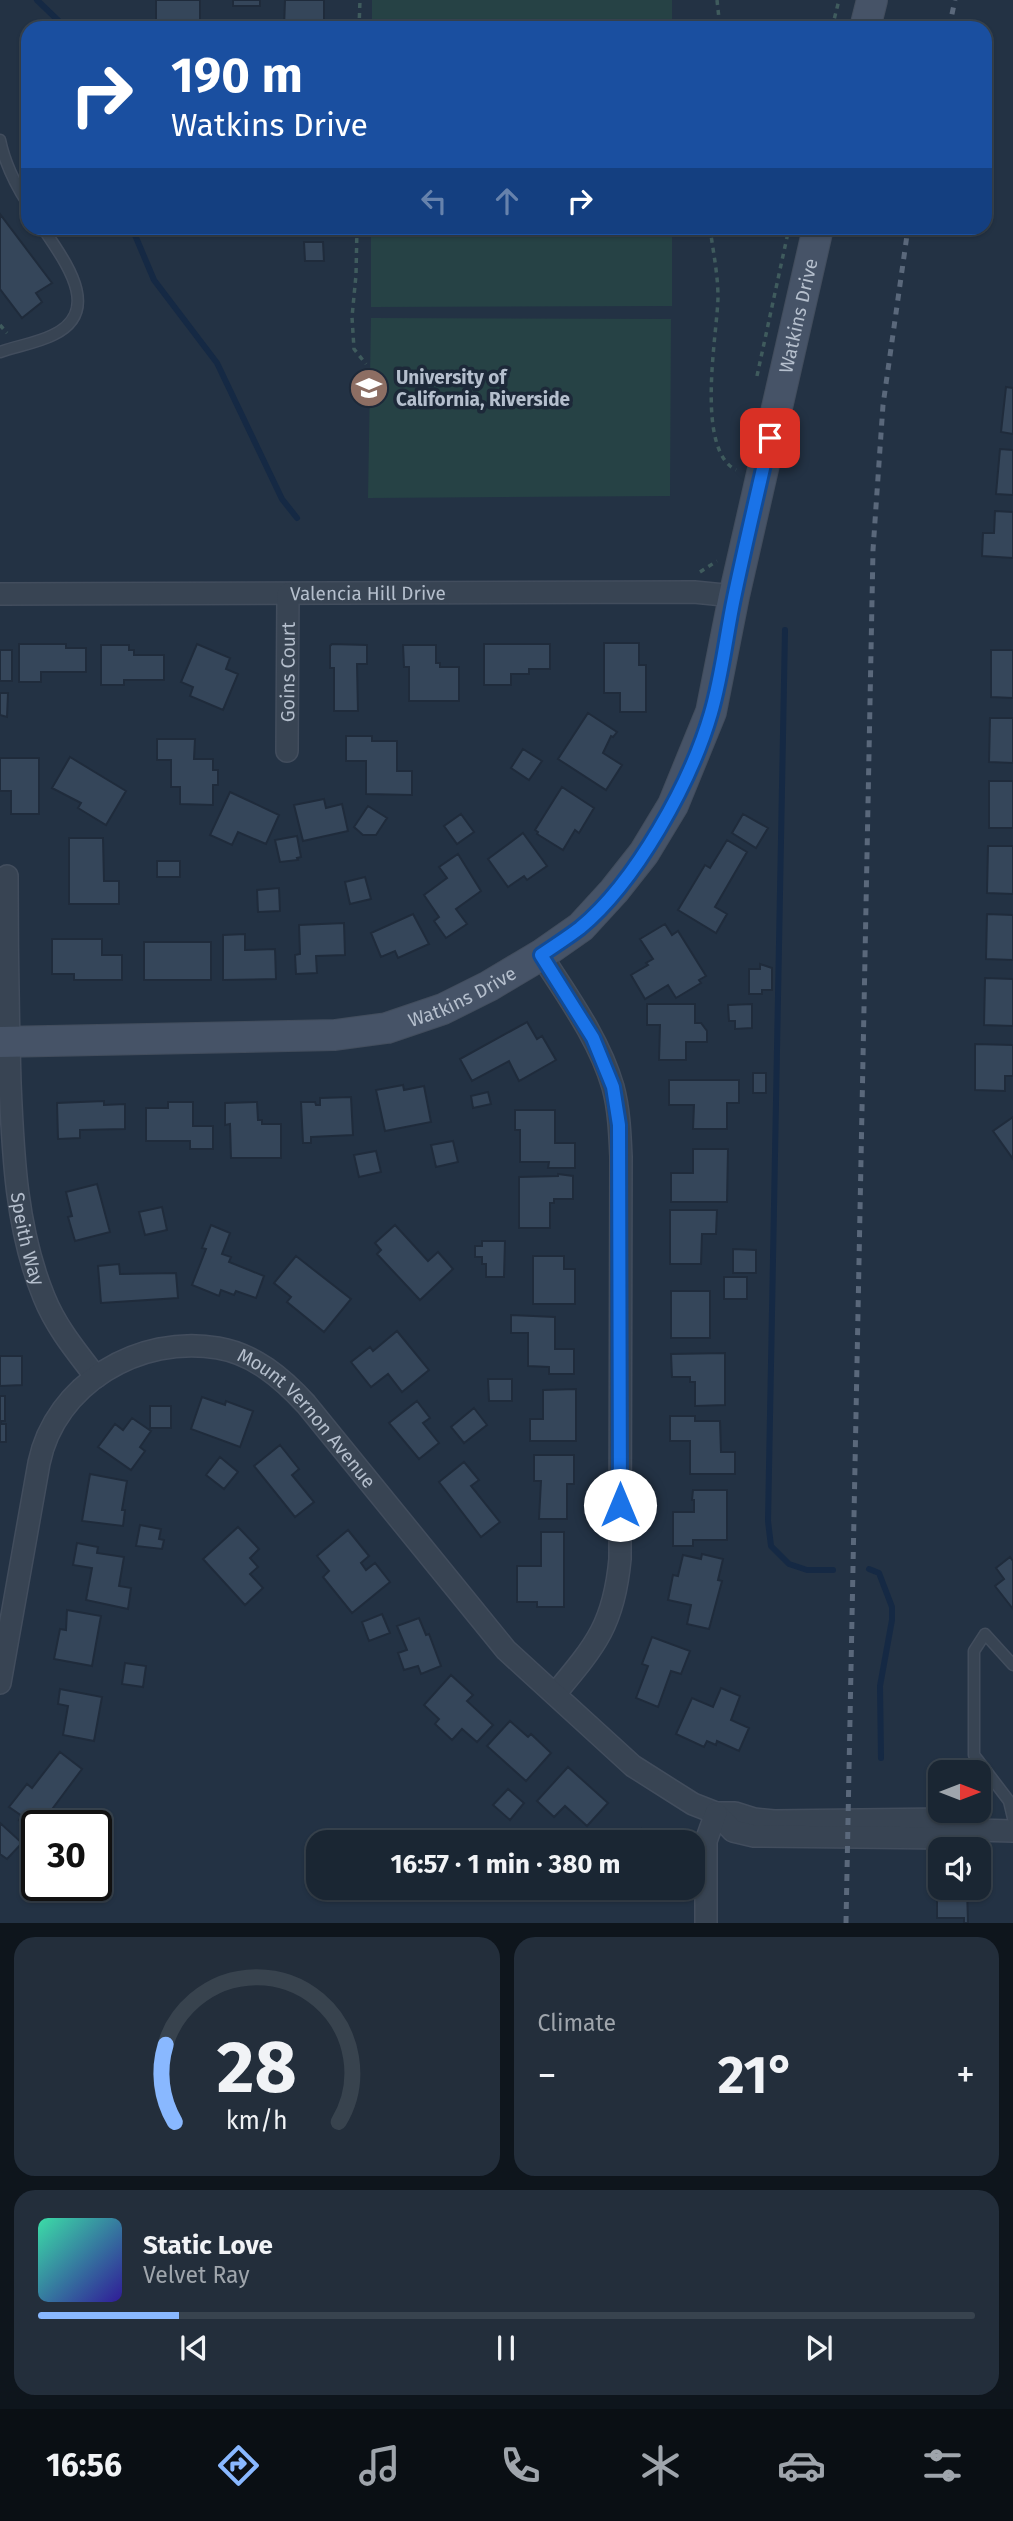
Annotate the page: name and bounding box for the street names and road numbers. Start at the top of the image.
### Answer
street label: Watkins Drive [774,256,823,375]
street label: Valencia Hill Drive [290,582,446,605]
street label: Goins Court [276,622,300,722]
street label: Watkins Drive [405,961,520,1032]
street label: Speith Way [6,1191,50,1289]
street label: Mount Vernon Avenue [234,1343,381,1493]

